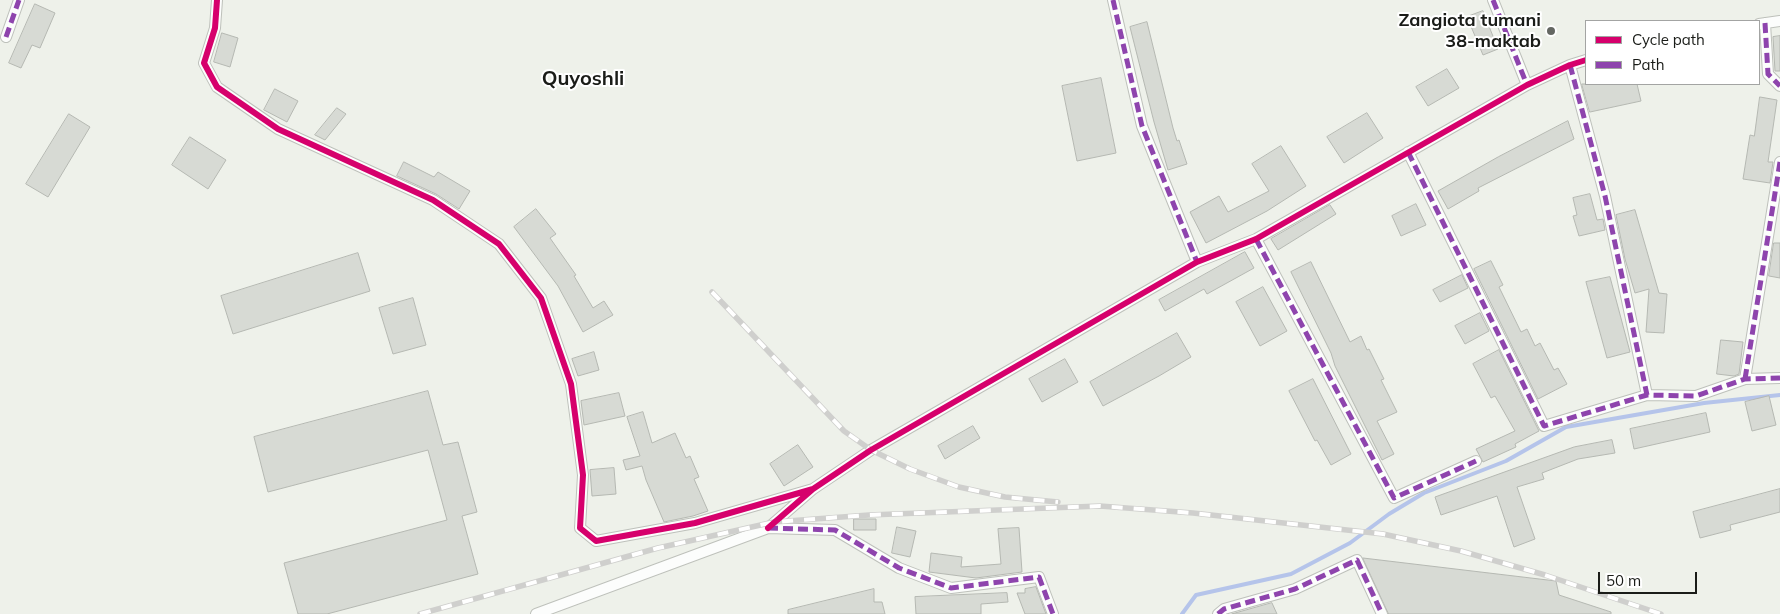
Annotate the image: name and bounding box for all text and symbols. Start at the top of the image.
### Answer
place label: Zangiota tumani 38-maktab [1398,10,1541,52]
legend [1585,20,1760,85]
marker: Zangiota tumani 38-maktab [1545,25,1557,37]
text: Cycle path [1632,30,1705,49]
text: Path [1632,55,1664,74]
district label: Quyoshli [542,67,624,91]
scale bar [1600,562,1699,594]
text: 50 m [1606,571,1641,590]

